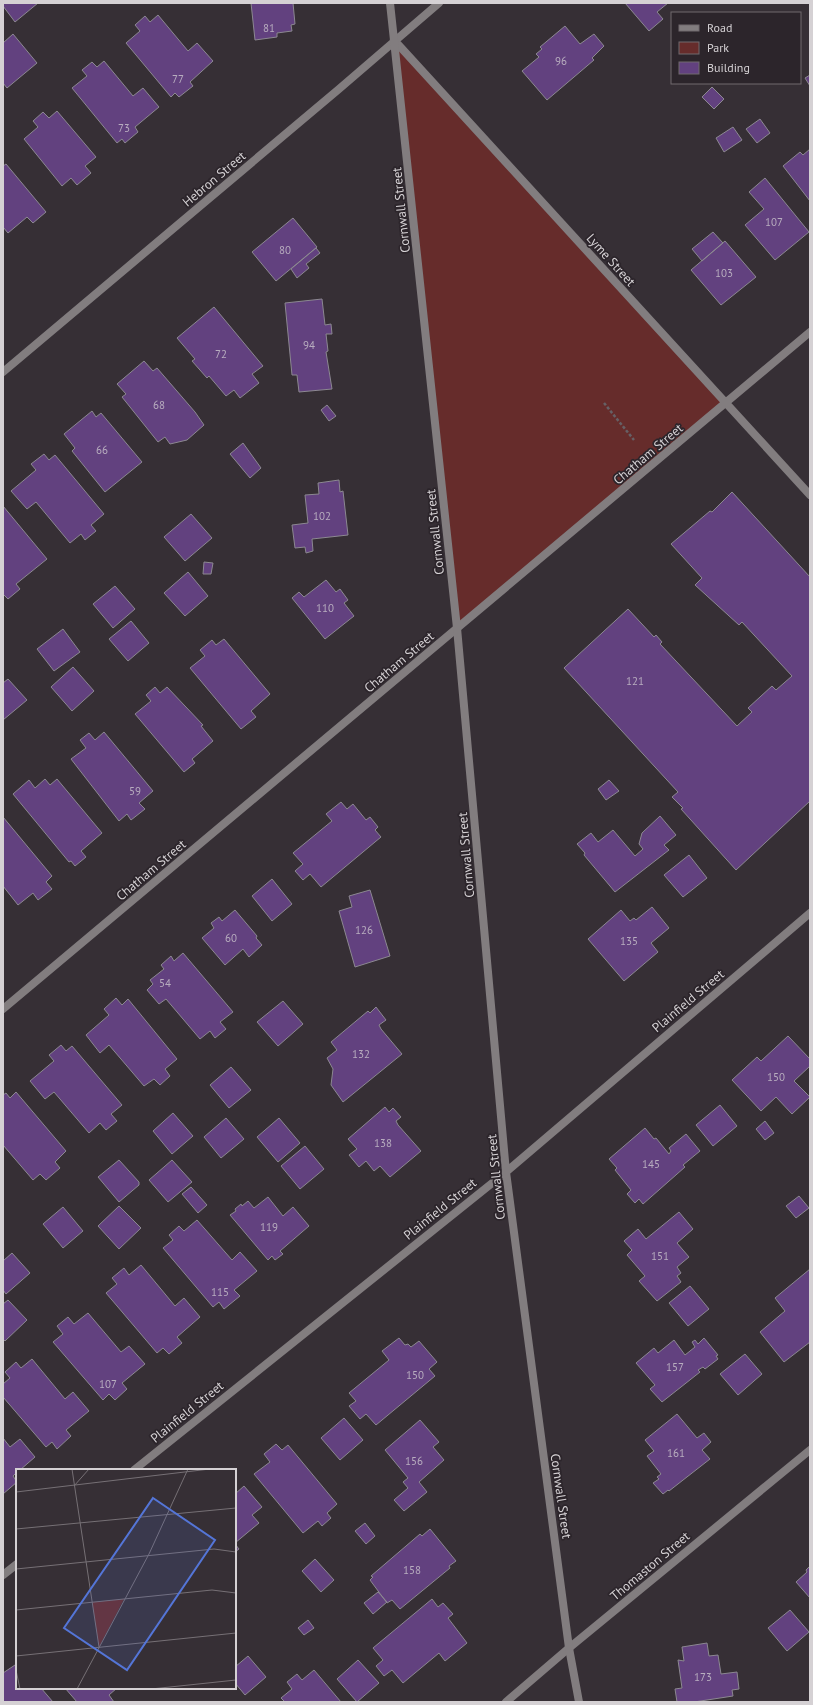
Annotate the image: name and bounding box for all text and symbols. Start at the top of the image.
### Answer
legend [671,12,801,84]
text: Road [707,20,732,35]
house number: 81 [263,21,275,35]
text: Park [707,40,729,55]
house number: 96 [555,54,567,68]
text: Building [707,60,750,75]
house number: 77 [172,72,184,86]
house number: 73 [118,121,130,135]
street label: Hebron Street [179,147,250,210]
street label: Cornwall Street [388,166,414,254]
house number: 107 [765,215,783,229]
street label: Lyme Street [583,230,640,290]
house number: 80 [279,243,291,257]
house number: 103 [715,266,733,280]
house number: 94 [303,338,315,352]
house number: 72 [215,347,227,361]
house number: 68 [153,398,165,412]
street label: Chatham Street [610,419,687,488]
house number: 66 [96,443,108,457]
street label: Cornwall Street [422,488,448,576]
house number: 102 [313,509,331,523]
house number: 110 [316,601,334,615]
street label: Chatham Street [361,627,438,696]
house number: 121 [626,674,644,688]
house number: 59 [129,784,141,798]
street label: Cornwall Street [454,811,478,898]
street label: Chatham Street [113,835,190,904]
house number: 126 [355,923,373,937]
house number: 60 [225,931,237,945]
house number: 135 [620,934,638,948]
street label: Plainfield Street [648,965,728,1036]
house number: 54 [159,976,171,990]
house number: 132 [352,1047,370,1061]
house number: 150 [767,1070,785,1084]
street label: Cornwall Street [483,1133,509,1221]
house number: 138 [374,1136,392,1150]
house number: 145 [642,1157,660,1171]
street label: Plainfield Street [400,1174,480,1244]
house number: 119 [260,1220,278,1234]
house number: 151 [651,1249,669,1263]
house number: 115 [211,1285,229,1299]
house number: 157 [666,1360,684,1374]
house number: 150 [406,1368,424,1382]
house number: 107 [99,1377,117,1391]
street label: Plainfield Street [147,1377,227,1447]
house number: 161 [667,1446,685,1460]
street label: Cornwall Street [547,1452,575,1540]
house number: 156 [405,1454,423,1468]
inset map [16,1469,236,1689]
street label: Thomaston Street [607,1527,694,1604]
house number: 158 [403,1563,421,1577]
house number: 173 [694,1670,712,1684]

